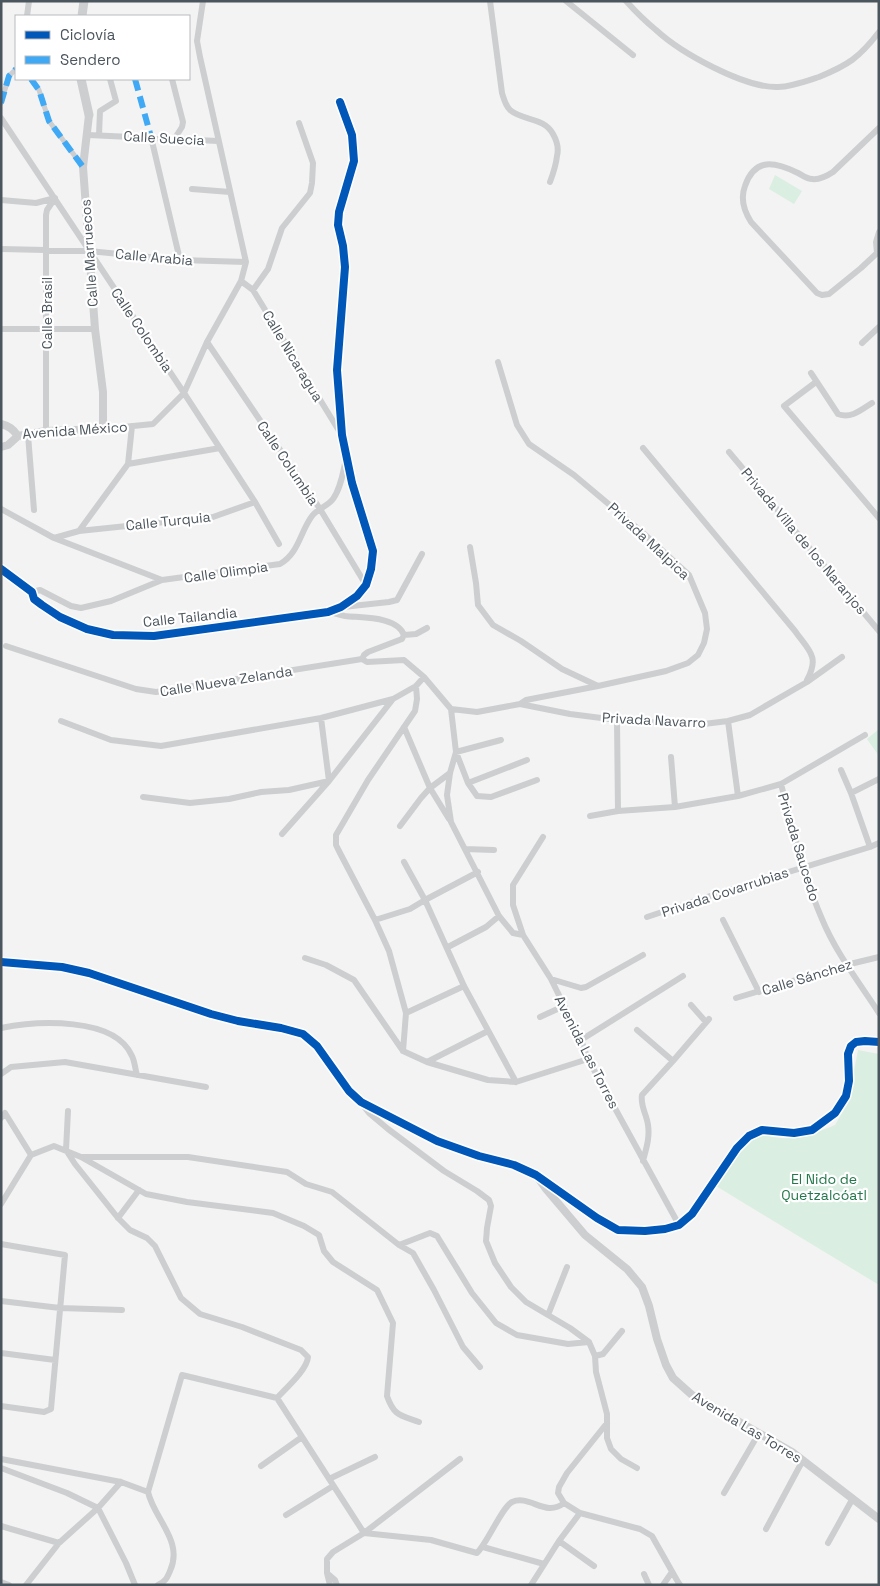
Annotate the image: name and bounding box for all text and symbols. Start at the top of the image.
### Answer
legend [15,15,190,80]
text: Ciclovía [60,25,116,44]
text: Sendero [60,50,120,69]
street label: Calle Suecia [123,127,205,149]
street label: Calle Marruecos [76,199,102,307]
street label: Calle Arabia [114,245,194,269]
street label: Calle Brasil [38,277,56,349]
street label: Calle Colombia [107,284,177,376]
street label: Calle Nicaragua [259,307,327,405]
street label: Avenida México [22,417,128,443]
street label: Calle Columbia [253,417,323,509]
street label: Privada Villa de los Naranjos [737,464,871,618]
street label: Privada Malpica [604,498,694,584]
street label: Calle Turquia [125,508,211,534]
street label: Calle Olimpia [183,557,269,587]
street label: Calle Tailandia [142,603,238,631]
street label: Calle Nueva Zelanda [158,662,294,700]
street label: Privada Navarro [601,708,707,732]
street label: Privada Saucedo [774,791,824,903]
street label: Privada Covarrubias [659,863,791,921]
street label: Calle Sánchez [760,955,854,999]
street label: Avenida Las Torres [551,992,623,1112]
park label: El Nido de Quetzalcóatl [781,1170,867,1204]
street label: Avenida Las Torres [689,1387,805,1467]

